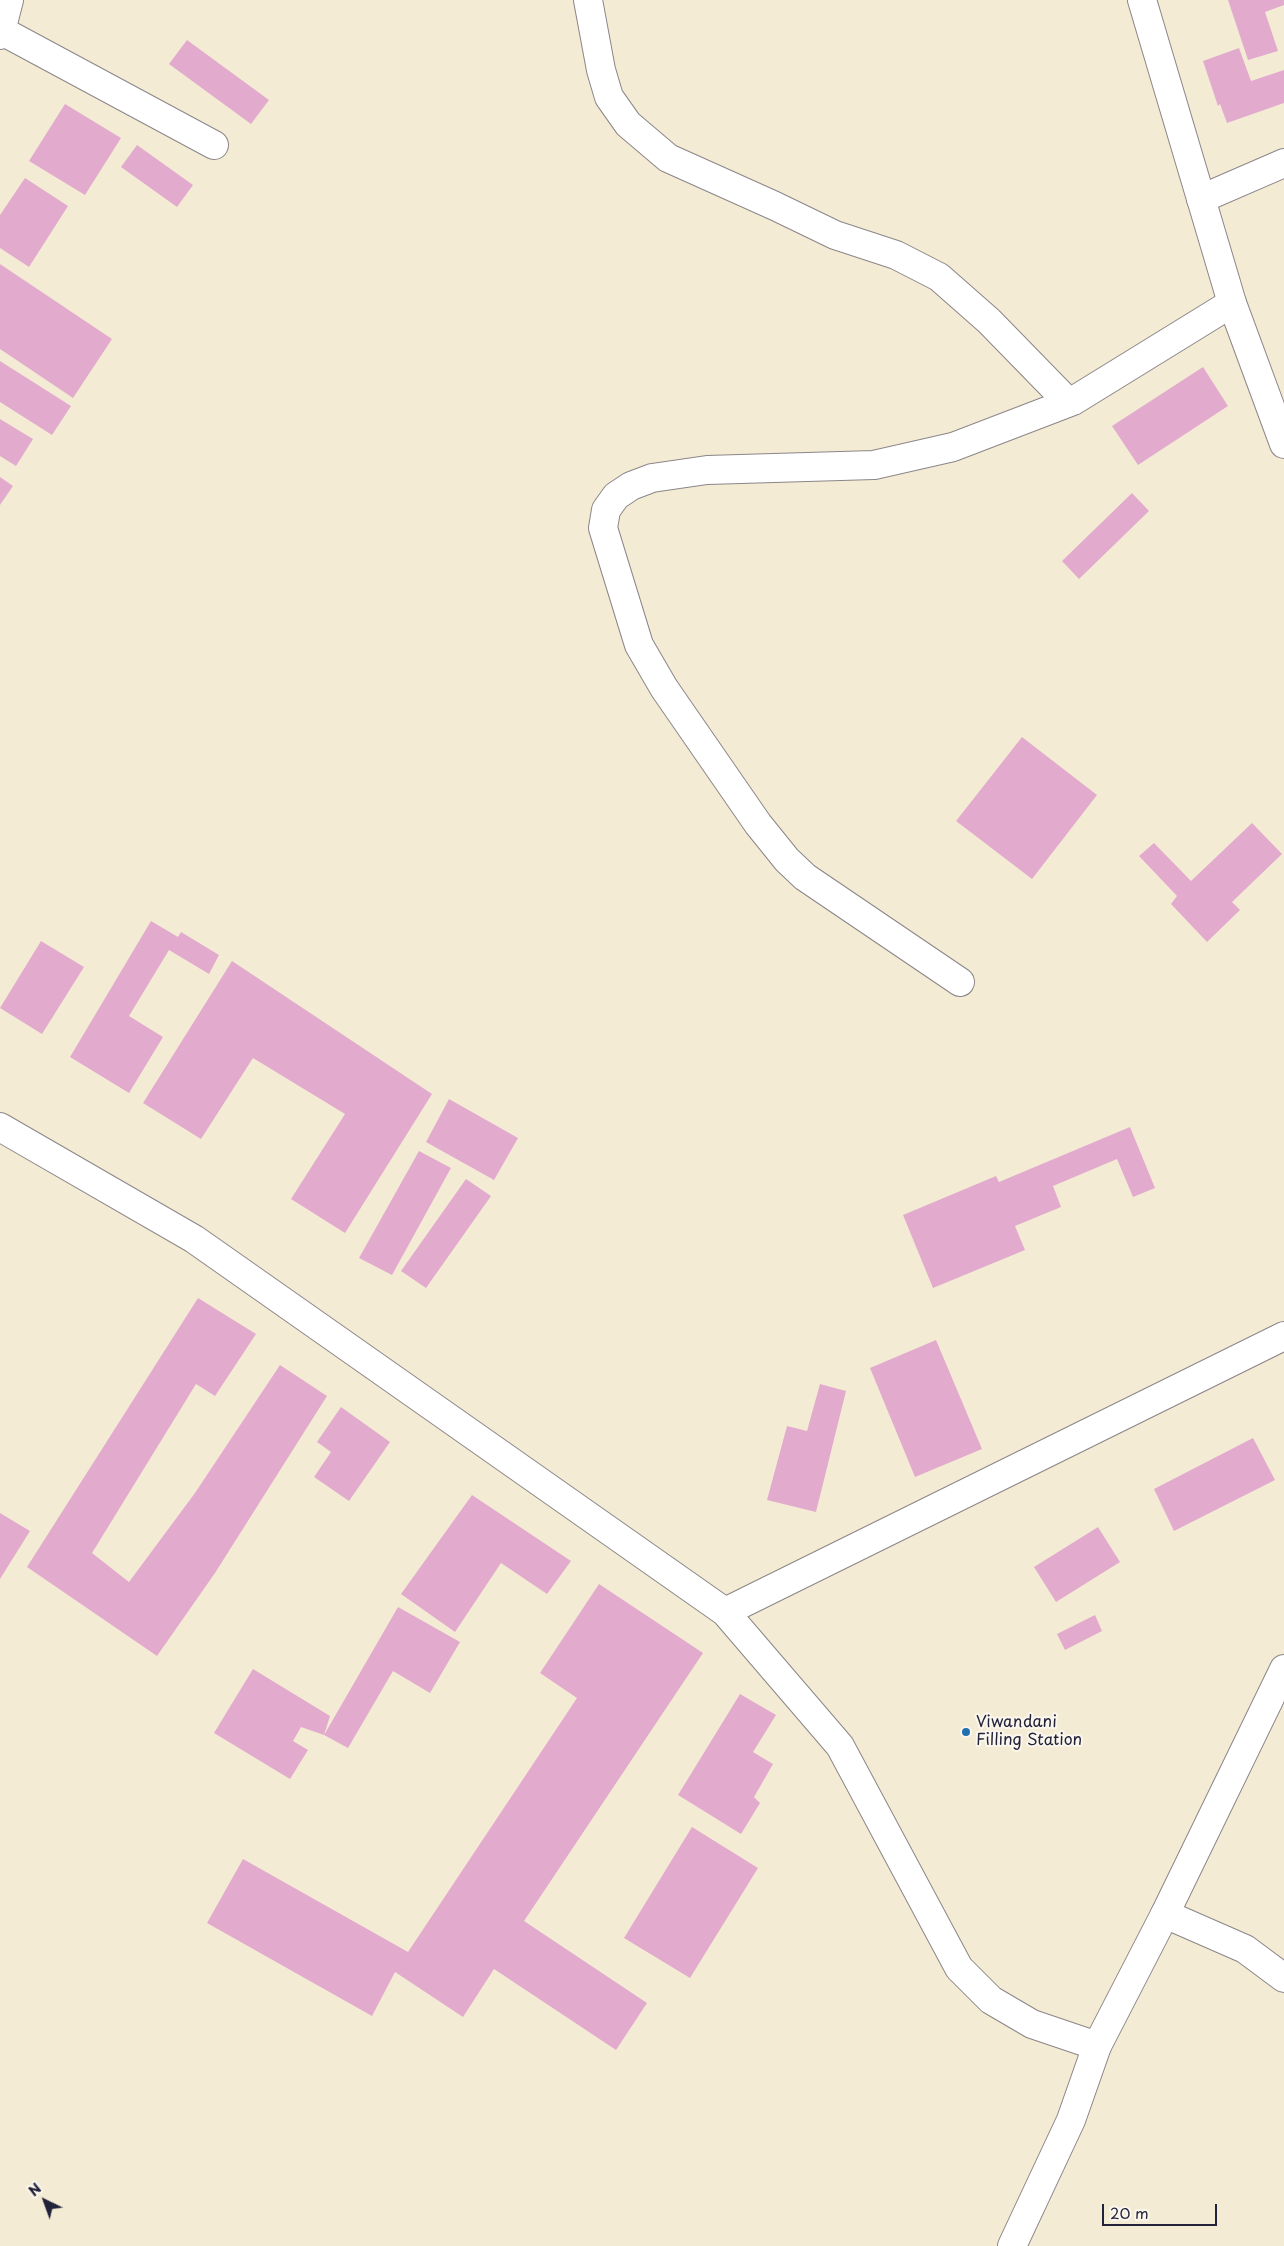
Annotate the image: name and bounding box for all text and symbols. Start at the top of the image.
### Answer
place label: Viwandani Filling Station [976,1713,1082,1751]
marker: Viwandani Filling Station [960,1726,972,1738]
north arrow [20,2176,70,2226]
text: N [23,2178,46,2201]
scale bar [1104,2194,1219,2226]
text: 20 m [1110,2201,1149,2224]

